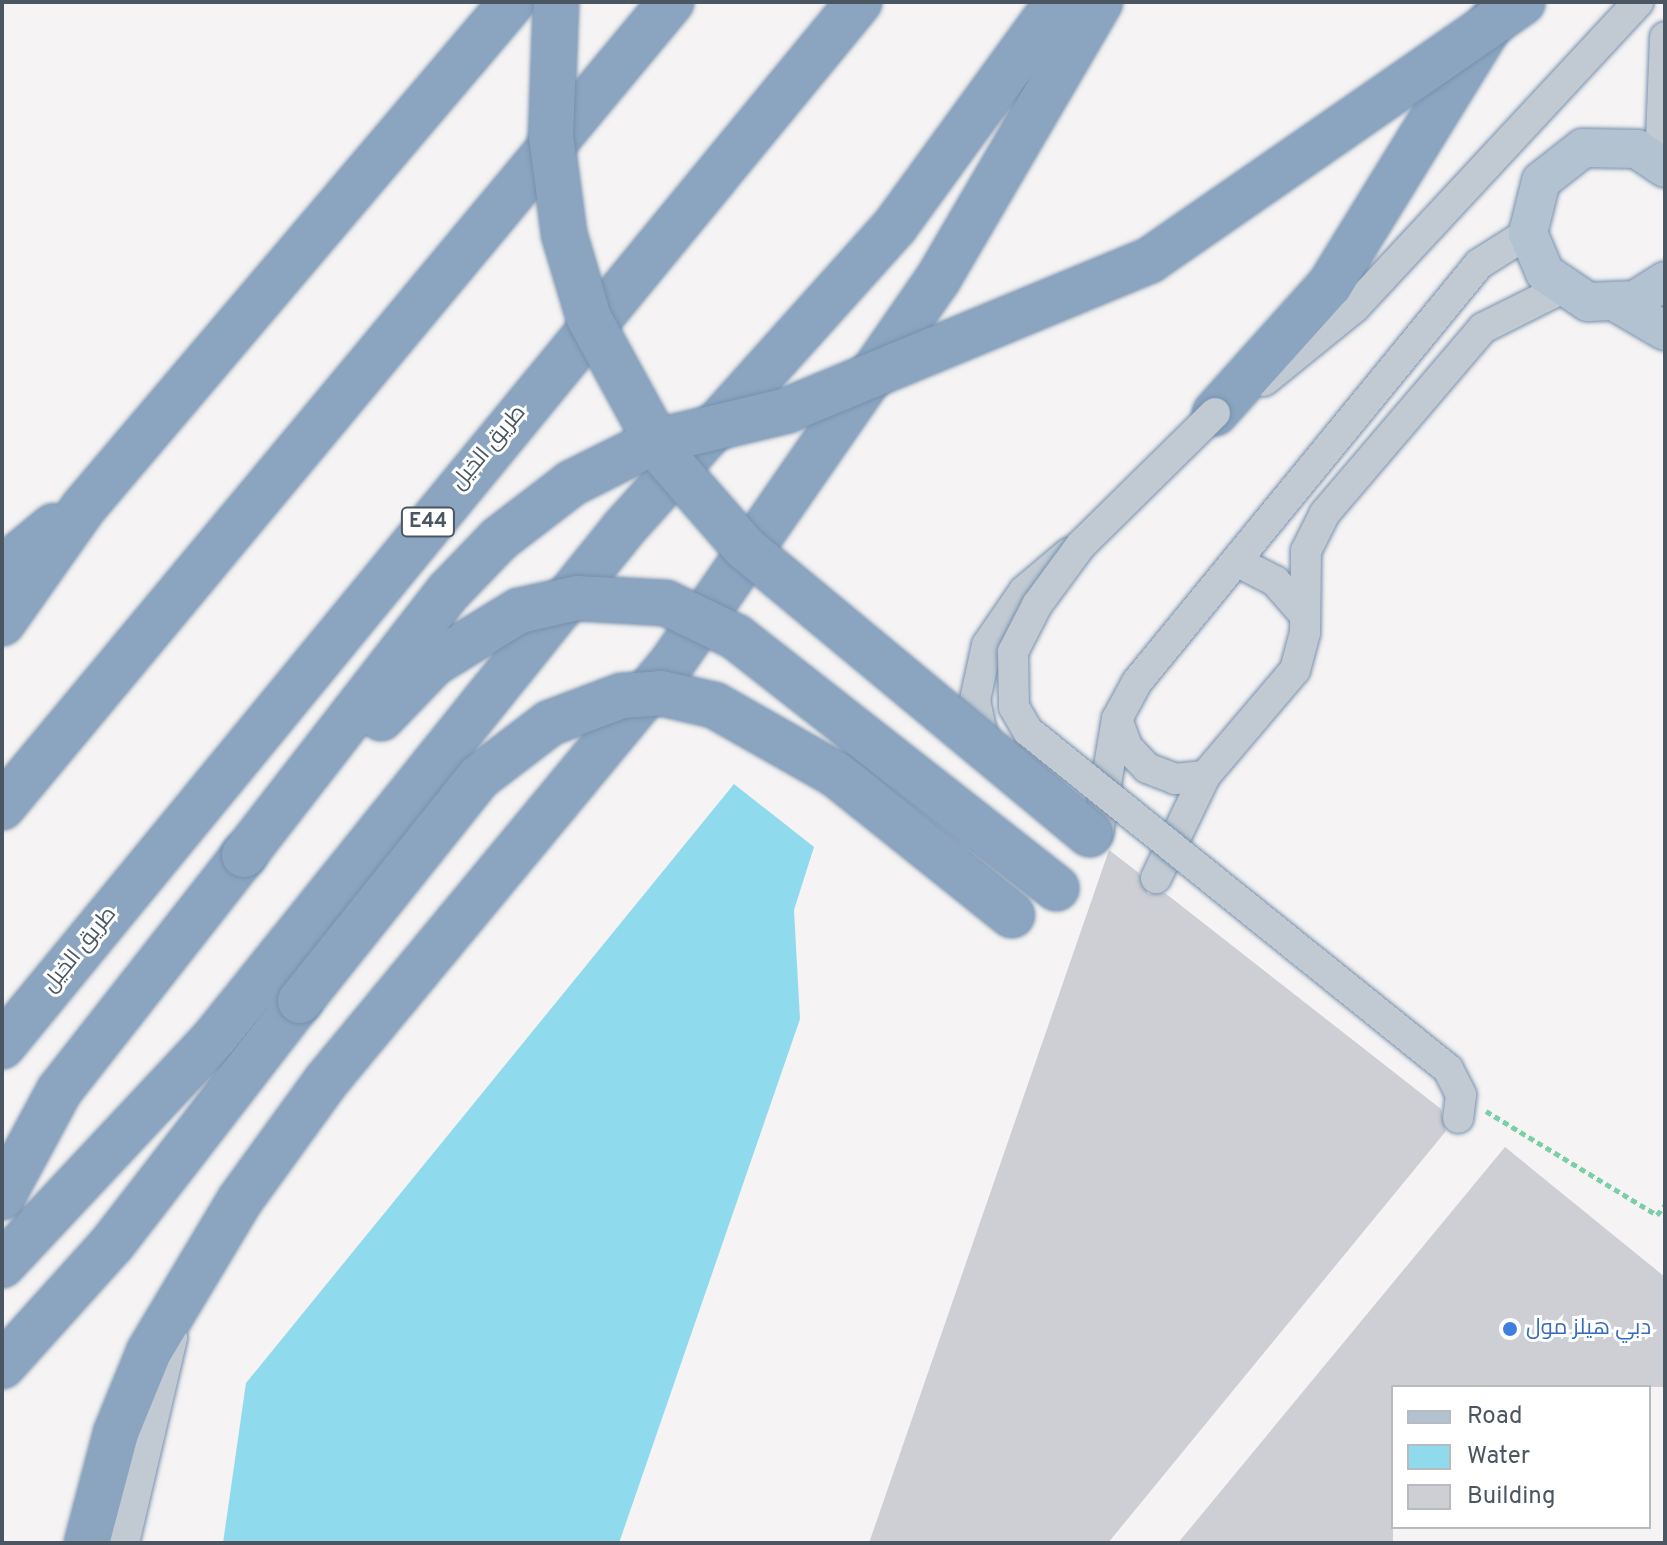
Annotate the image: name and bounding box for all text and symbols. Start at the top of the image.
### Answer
street label: طريق الخيل [446,400,532,496]
road number: E44 [400,506,456,538]
street label: طريق الخيل [37,902,123,998]
place label: دبي هيلز مول [1526,1316,1651,1342]
marker: دبي هيلز مول [1501,1320,1519,1338]
legend [1391,1385,1651,1529]
text: Road [1467,1402,1523,1432]
text: Water [1467,1442,1530,1472]
text: Building [1467,1482,1556,1512]

